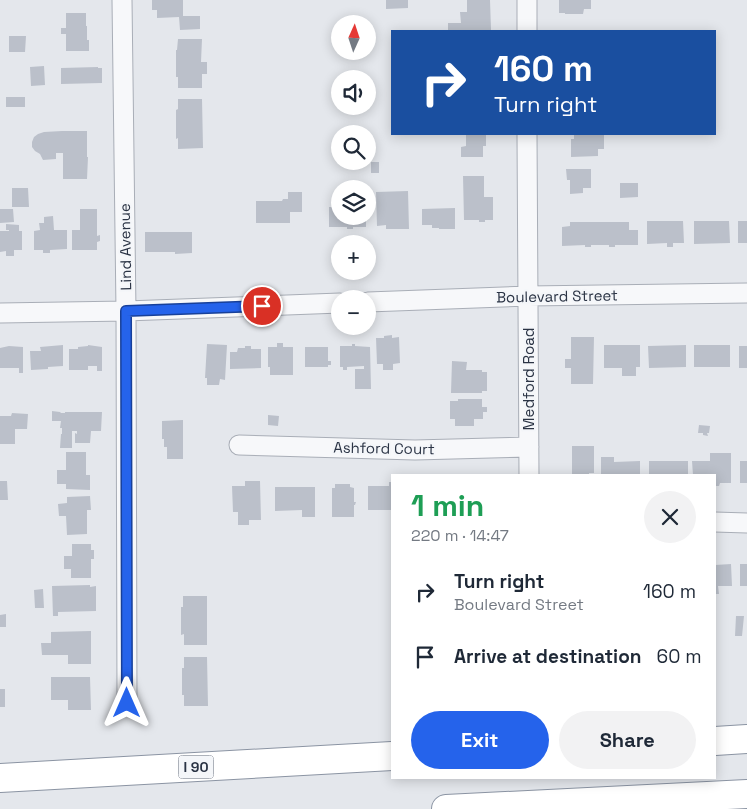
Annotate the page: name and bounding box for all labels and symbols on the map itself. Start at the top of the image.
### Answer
north arrow [331,15,376,60]
street label: Lind Avenue [115,203,135,291]
pin [241,285,283,327]
street label: Boulevard Street [496,285,618,307]
street label: Medford Road [519,328,538,430]
street label: Ashford Court [333,438,435,458]
position arrow [100,676,152,728]
road number: I 90 [178,756,214,779]

